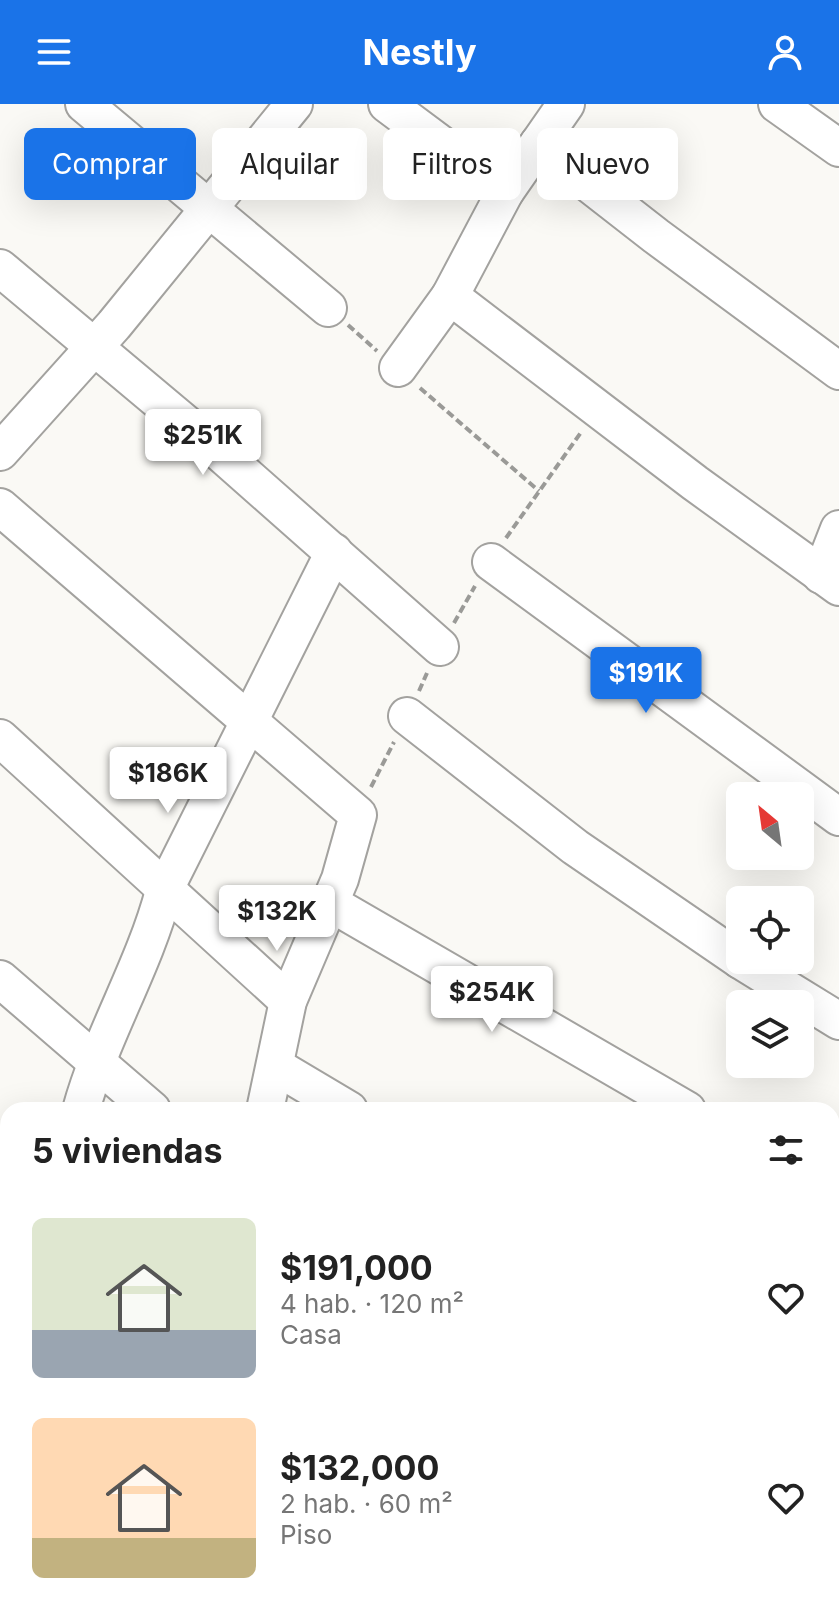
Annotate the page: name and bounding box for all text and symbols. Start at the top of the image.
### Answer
icon: menu [32,30,76,74]
text: Nestly [362,30,477,74]
icon: person [763,30,807,74]
chip: Comprar [24,128,196,200]
chip: Alquilar [212,128,367,200]
chip: Filtros [383,128,521,200]
chip: Nuevo [537,128,678,200]
pin: $251K [147,409,259,477]
text: $251K [163,419,243,450]
pin: $191K [590,647,702,715]
text: $191K [608,657,684,688]
pin: $186K [112,747,224,815]
text: $186K [128,757,208,788]
north arrow [726,782,814,870]
map controls [726,782,814,1078]
pin: $132K [221,885,333,953]
button: locate [726,886,814,974]
text: $132K [237,895,317,926]
pin: $254K [436,966,548,1034]
text: $254K [449,976,535,1007]
button: layers [726,990,814,1078]
icon: filters [764,1128,808,1172]
text: 5 viviendas [32,1130,223,1171]
text: $191,000 [280,1247,433,1288]
icon: home [96,1250,192,1346]
icon: heart [764,1276,808,1320]
text: 4 hab. · 120 m² [280,1288,464,1319]
text: Casa [280,1319,342,1350]
text: $132,000 [280,1447,439,1488]
icon: home [96,1450,192,1546]
icon: heart [764,1476,808,1520]
text: 2 hab. · 60 m² [280,1488,453,1519]
text: Piso [280,1519,332,1550]

